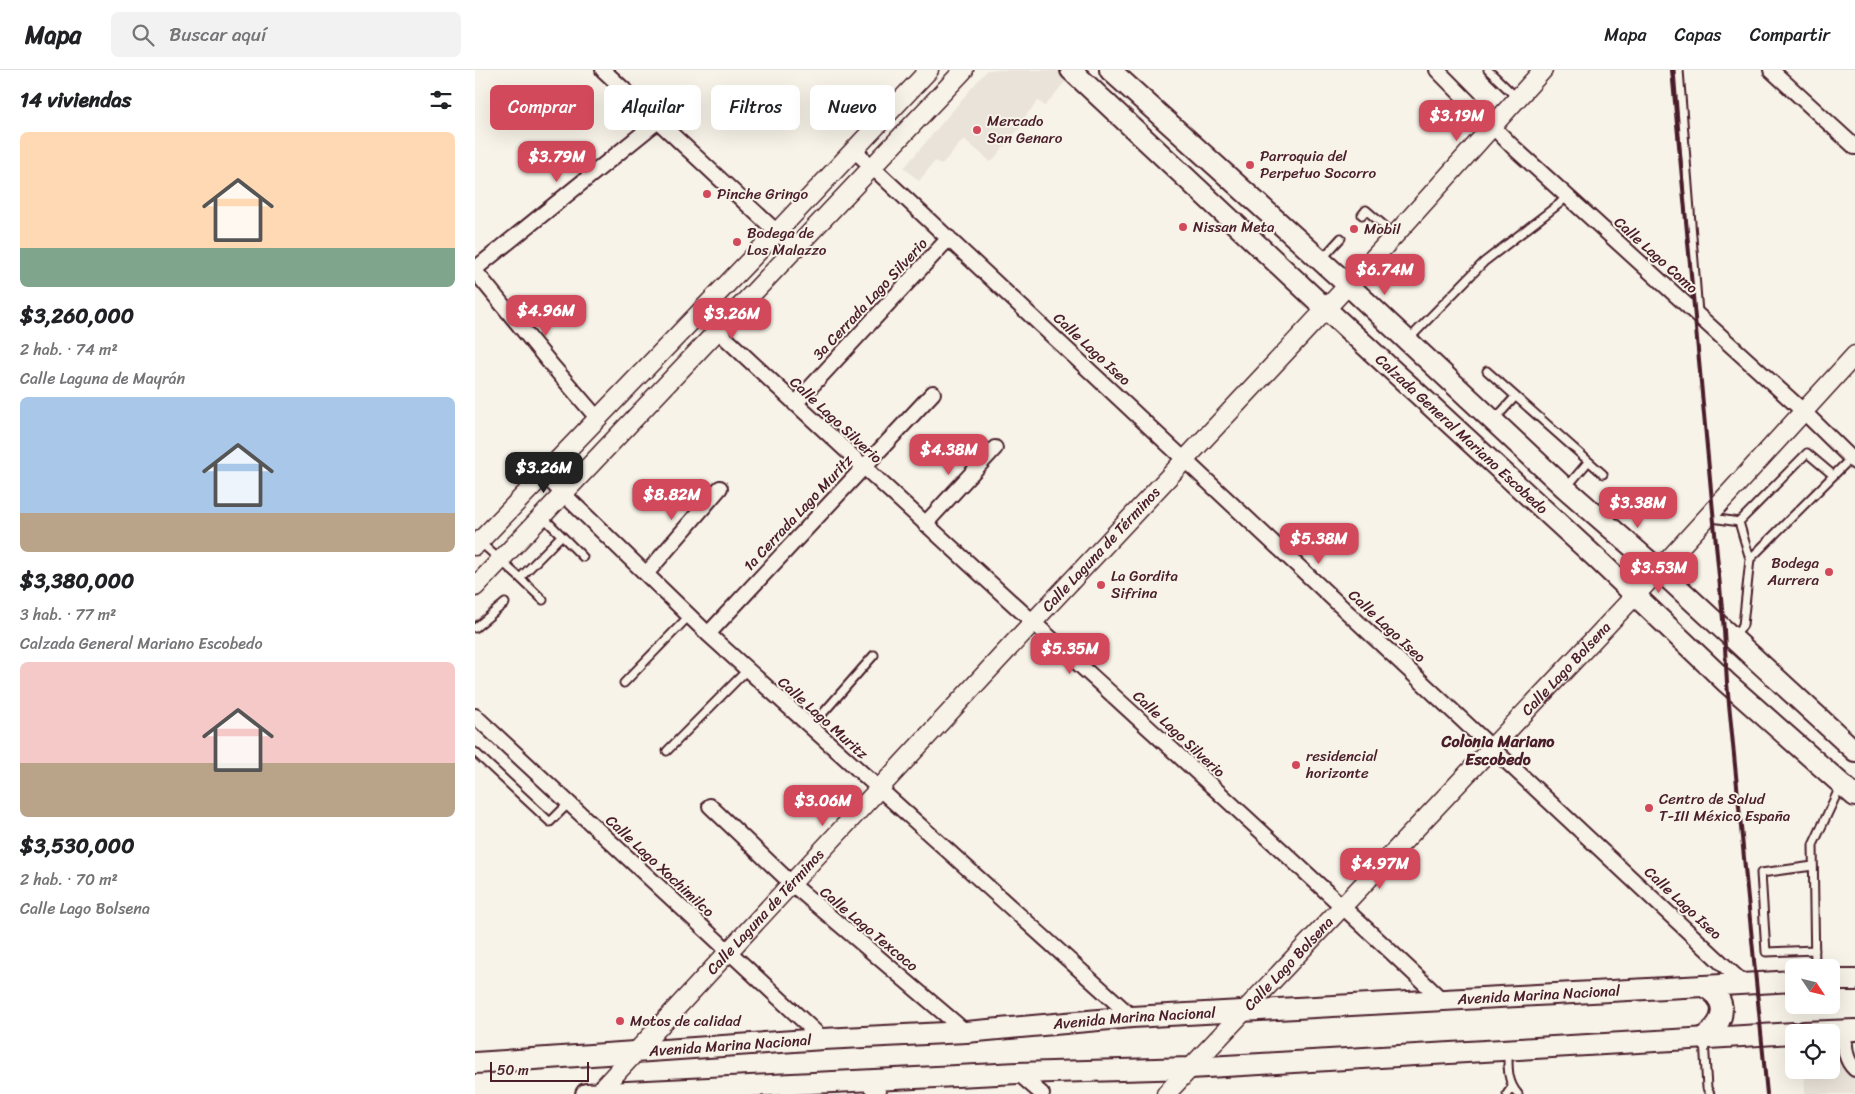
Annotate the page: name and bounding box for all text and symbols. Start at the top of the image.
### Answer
search box [111,12,461,57]
text: Mapa [25,14,81,56]
text: Buscar aquí [169,18,266,51]
text: Mapa [1604,19,1647,51]
text: Capas [1675,19,1722,51]
text: Compartir [1750,19,1830,51]
icon: search [129,21,157,49]
text: 14 viviendas [20,81,132,119]
chip: Comprar [490,85,594,130]
chip: Alquilar [604,85,701,130]
chip: Filtros [711,85,800,130]
chip: Nuevo [810,85,895,130]
icon: filters [427,86,455,114]
pin: $3.19M [1416,100,1498,142]
text: $3.19M [1430,101,1484,130]
place label: Mercado San Genaro [987,108,1063,151]
marker: Mercado San Genaro [971,124,983,136]
pin: $3.79M [516,140,598,183]
text: $3.79M [529,142,585,171]
place label: Parroquia del Perpetuo Socorro [1260,143,1376,186]
marker: Parroquia del Perpetuo Socorro [1244,159,1256,171]
icon: home [193,165,283,255]
place label: Pinche Gringo [717,181,809,207]
marker: Pinche Gringo [701,188,713,200]
street label: Calle Lago Como [1608,210,1705,301]
place label: Nissan Meta [1193,214,1275,240]
place label: Mobil [1364,216,1401,242]
place label: Bodega de Los Malazzo [747,220,827,263]
marker: Nissan Meta [1177,221,1189,233]
marker: Mobil [1348,223,1360,235]
street label: 3a Cerrada Lago Silverio [806,231,934,366]
marker: Bodega de Los Malazzo [731,236,743,248]
pin: $6.74M [1344,254,1426,296]
text: $6.74M [1357,255,1413,284]
pin: $4.96M [505,294,587,337]
text: $4.96M [517,296,575,325]
text: $3,260,000 [20,297,134,335]
pin: $3.26M [691,298,773,340]
text: $3.26M [704,299,760,328]
street label: Calle Lago Iseo [1047,306,1137,393]
text: 2 hab. · 74 m² [20,335,118,364]
street label: Calzada General Mariano Escobedo [1369,347,1554,521]
text: Calle Laguna de Mayrán [20,364,185,393]
street label: Calle Lago Silverio [784,370,889,470]
icon: home [193,430,283,520]
pin: $4.38M [908,434,990,476]
text: $4.38M [920,435,978,464]
street label: 1a Cerrada Lago Muritz [737,448,860,577]
pin: $3.26M [503,452,585,494]
text: $3.26M [516,453,572,482]
pin: $8.82M [631,478,713,521]
text: $8.82M [643,480,701,509]
street label: Calle Laguna de Términos [1035,480,1167,618]
pin: $3.38M [1597,486,1679,529]
text: $3.38M [1610,488,1666,517]
pin: $5.38M [1278,522,1360,565]
text: $5.38M [1291,524,1347,553]
place label: Bodega Aurrera [1766,550,1819,593]
pin: $3.53M [1618,552,1700,594]
text: $3.53M [1631,553,1687,582]
text: $3,380,000 [20,562,134,600]
place label: La Gordita Sifrina [1111,563,1179,606]
marker: Bodega Aurrera [1823,566,1835,578]
marker: La Gordita Sifrina [1095,579,1107,591]
street label: Calle Lago Iseo [1342,583,1432,670]
text: 3 hab. · 77 m² [20,600,116,629]
street label: Calle Lago Bolsena [1515,615,1618,722]
text: Calzada General Mariano Escobedo [20,629,263,658]
pin: $5.35M [1029,632,1111,675]
text: $5.35M [1042,634,1099,663]
street label: Calle Lago Muritz [772,670,875,767]
street label: Calle Lago Silverio [1127,684,1232,784]
icon: home [193,695,283,785]
district label: Colonia Mariano Escobedo [1441,727,1555,774]
place label: residencial horizonte [1305,743,1378,786]
marker: residencial horizonte [1290,759,1302,771]
pin: $3.06M [782,784,864,827]
text: $3.06M [795,786,851,815]
place label: Centro de Salud T-III México España [1659,786,1791,829]
marker: Centro de Salud T-III México España [1643,802,1655,814]
street label: Calle Lago Xochimilco [599,808,721,924]
text: $3,530,000 [20,827,134,865]
street label: Calle Laguna de Términos [700,842,831,981]
pin: $4.97M [1339,848,1421,890]
text: $4.97M [1351,849,1409,878]
street label: Calle Lago Iseo [1638,860,1728,947]
text: 2 hab. · 70 m² [20,865,118,894]
street label: Calle Lago Texcoco [814,880,924,978]
text: Calle Lago Bolsena [20,894,150,923]
street label: Calle Lago Bolsena [1237,910,1340,1017]
north arrow [1785,959,1840,1014]
map controls [1785,959,1840,1079]
street label: Avenida Marina Nacional [1456,977,1621,1012]
street label: Avenida Marina Nacional [1051,999,1217,1037]
place label: Motos de calidad [630,1008,742,1034]
marker: Motos de calidad [614,1015,626,1027]
button: locate [1785,1024,1840,1079]
street label: Avenida Marina Nacional [647,1027,813,1064]
text: 50 m [497,1058,529,1083]
scale bar [490,1059,589,1082]

